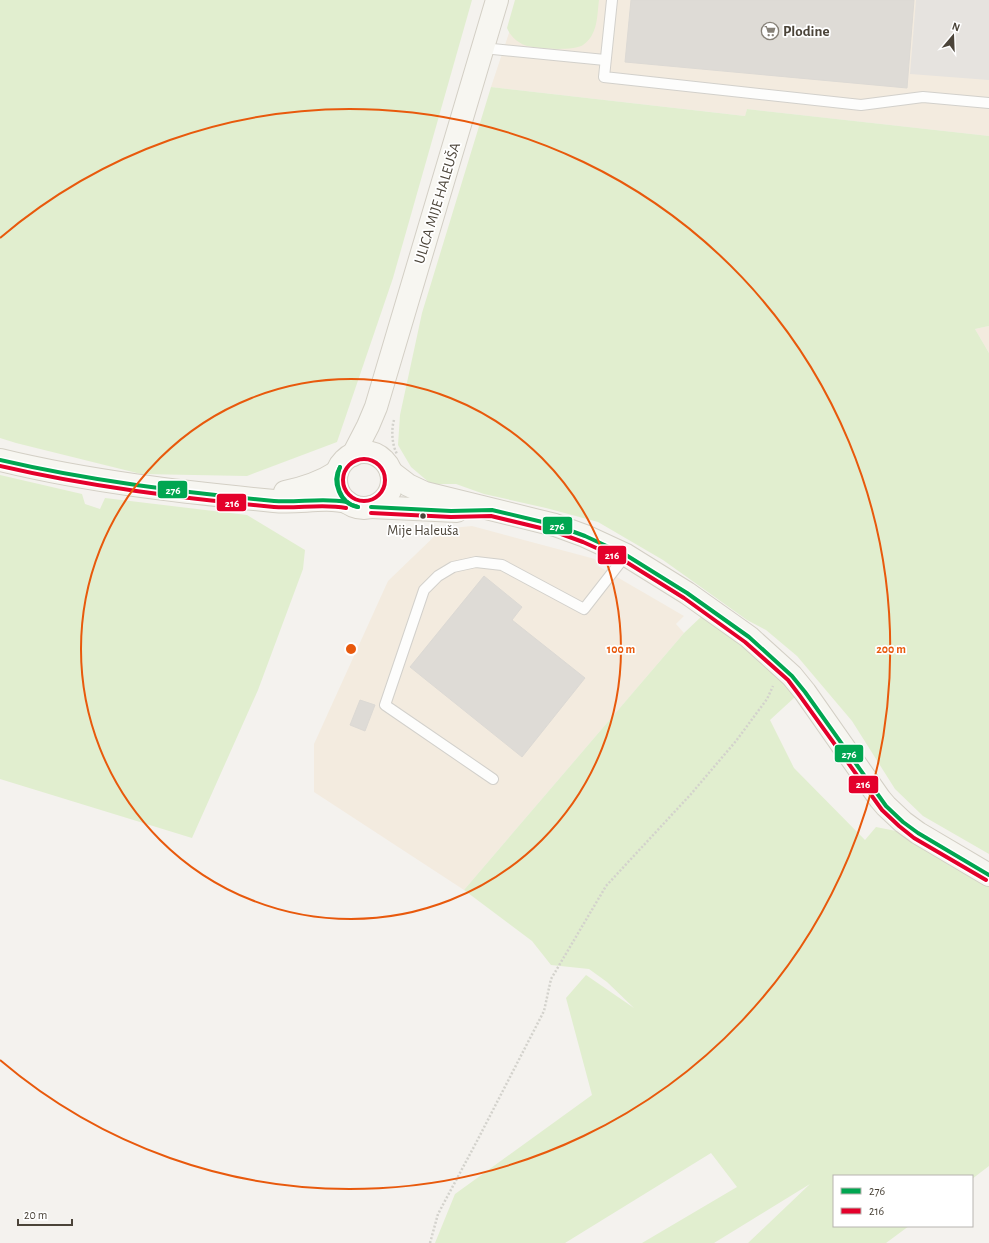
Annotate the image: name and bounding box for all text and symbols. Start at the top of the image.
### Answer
north arrow [933,16,973,56]
supermarket icon: Plodine [760,21,780,41]
text: N [951,21,962,33]
place label: Plodine [783,24,829,39]
street label: ULICA MIJE HALEUŠA [411,140,463,266]
line badge: 276 [157,480,188,499]
text: 276 [165,485,181,496]
line badge: 216 [216,493,247,512]
text: 216 [225,498,239,509]
marker: Mije Haleuša [418,511,428,521]
line badge: 276 [542,516,573,535]
text: 276 [549,521,565,532]
place label: Mije Haleuša [387,524,459,538]
line badge: 216 [597,545,627,565]
text: 216 [605,550,619,561]
centre of rings [344,642,358,656]
text: 100 m [607,643,635,655]
text: 200 m [876,643,906,655]
line badge: 276 [834,744,864,763]
text: 276 [841,749,857,760]
line badge: 216 [848,775,879,794]
text: 216 [856,779,870,790]
legend [833,1175,973,1227]
text: 276 [869,1185,885,1197]
scale bar [18,1201,72,1227]
text: 216 [869,1205,885,1217]
text: 20 m [24,1209,47,1221]

